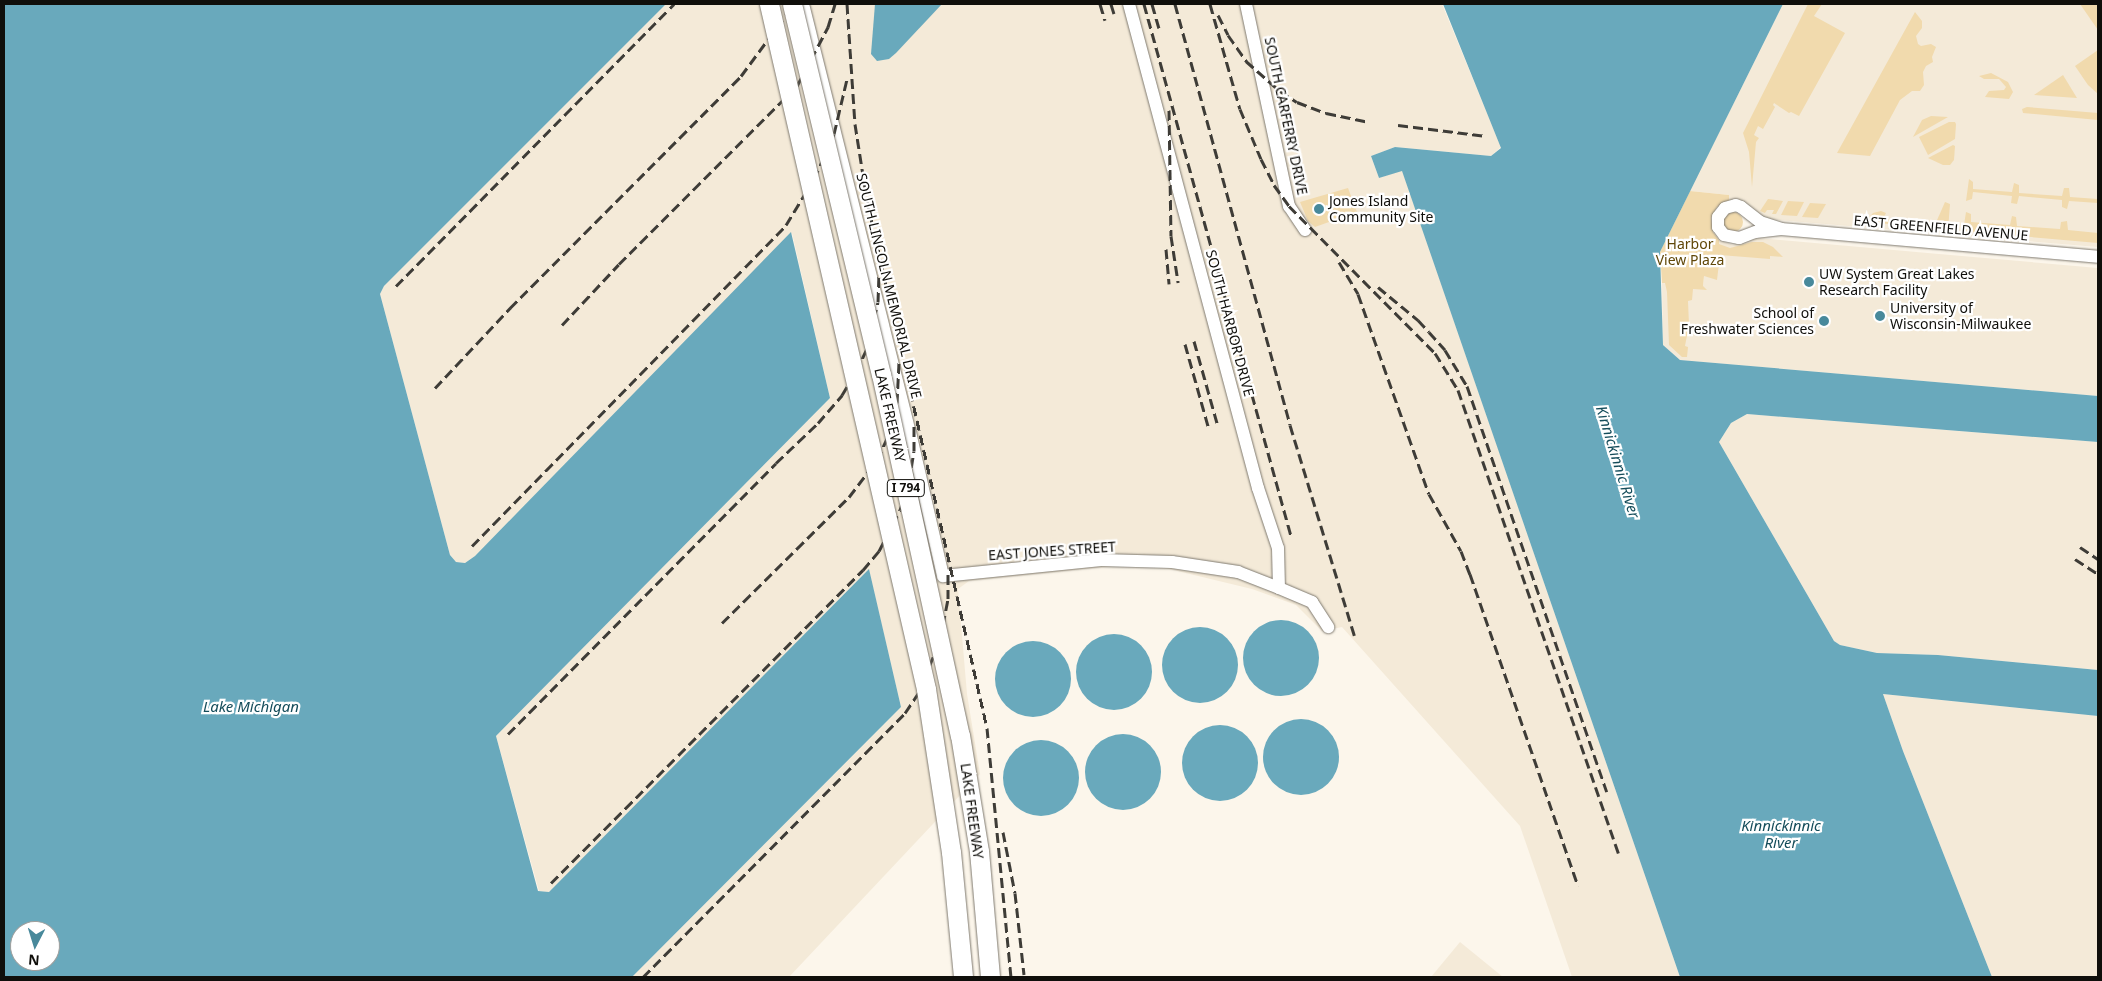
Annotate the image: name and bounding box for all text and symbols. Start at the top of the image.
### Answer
street label: SOUTH CARFERRY DRIVE [1261,35,1311,197]
street label: SOUTH LINCOLN MEMORIAL DRIVE [853,171,925,401]
place label: Jones Island Community Site [1329,193,1433,226]
marker: Jones Island Community Site [1313,203,1325,215]
street label: EAST GREENFIELD AVENUE [1853,212,2029,244]
park label: Harbor View Plaza [1656,236,1724,268]
street label: SOUTH HARBOR DRIVE [1202,248,1258,398]
place label: UW System Great Lakes Research Facility [1819,266,1975,298]
marker: UW System Great Lakes Research Facility [1803,276,1815,288]
place label: University of Wisconsin-Milwaukee [1890,300,2031,332]
place label: School of Freshwater Sciences [1681,305,1814,338]
marker: University of Wisconsin-Milwaukee [1874,310,1886,322]
marker: School of Freshwater Sciences [1818,315,1830,327]
street label: LAKE FREEWAY [871,366,909,464]
water label: Kinnickinnic River [1592,404,1644,520]
road number: I 794 [886,478,926,498]
street label: EAST JONES STREET [988,538,1116,564]
water label: Lake Michigan [203,698,299,716]
street label: LAKE FREEWAY [957,762,987,860]
water label: Kinnickinnic River [1741,816,1821,851]
north arrow [10,921,60,971]
text: N [27,950,40,970]

